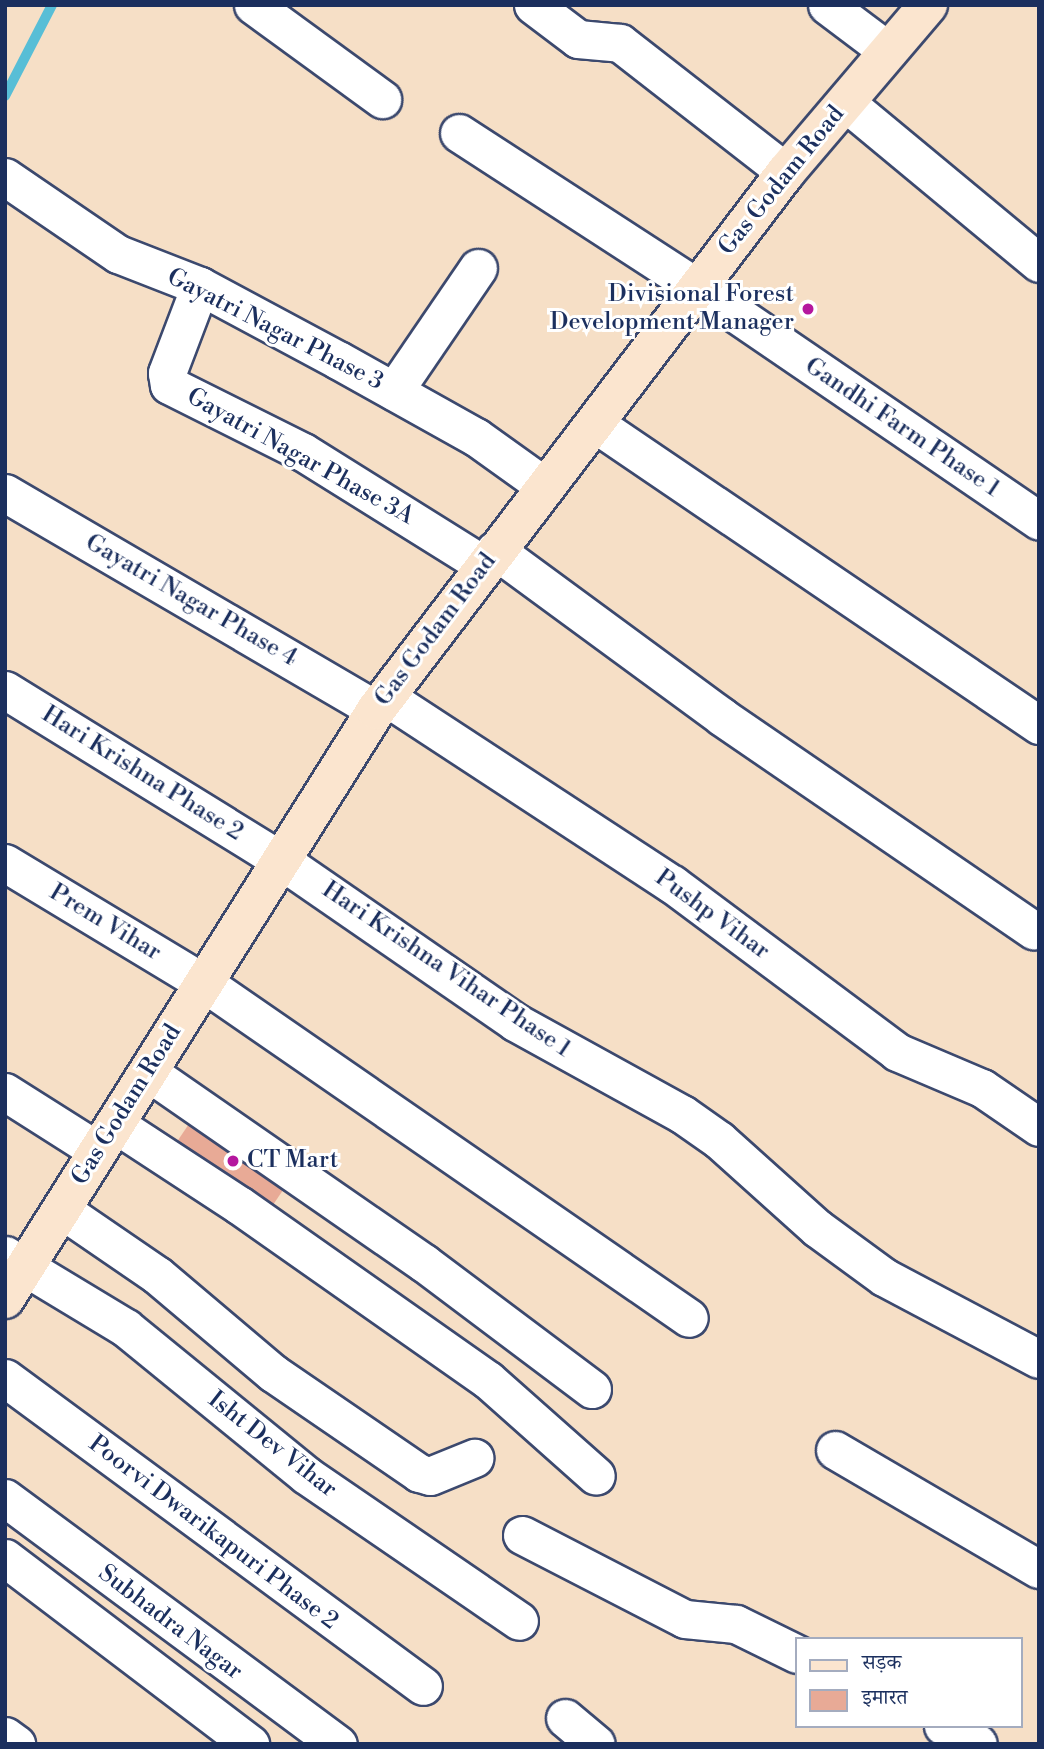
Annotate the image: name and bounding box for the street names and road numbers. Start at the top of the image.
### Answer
street label: Gas Godam Road [713,100,851,262]
street label: Gayatri Nagar Phase 3 [162,263,388,397]
street label: Gandhi Farm Phase 1 [799,352,1005,504]
street label: Gayatri Nagar Phase 3A [181,383,419,531]
street label: Gayatri Nagar Phase 4 [80,529,302,673]
street label: Gas Godam Road [369,548,503,712]
street label: Hari Krishna Phase 2 [36,700,248,848]
street label: Pushp Vihar [649,864,775,966]
street label: Hari Krishna Vihar Phase 1 [316,876,576,1064]
street label: Prem Vihar [44,878,166,968]
street label: Gas Godam Road [66,1019,188,1191]
street label: Isht Dev Vihar [202,1386,342,1504]
street label: Poorvi Dwarikapuri Phase 2 [83,1430,343,1636]
street label: Subhadra Nagar [92,1559,248,1687]

